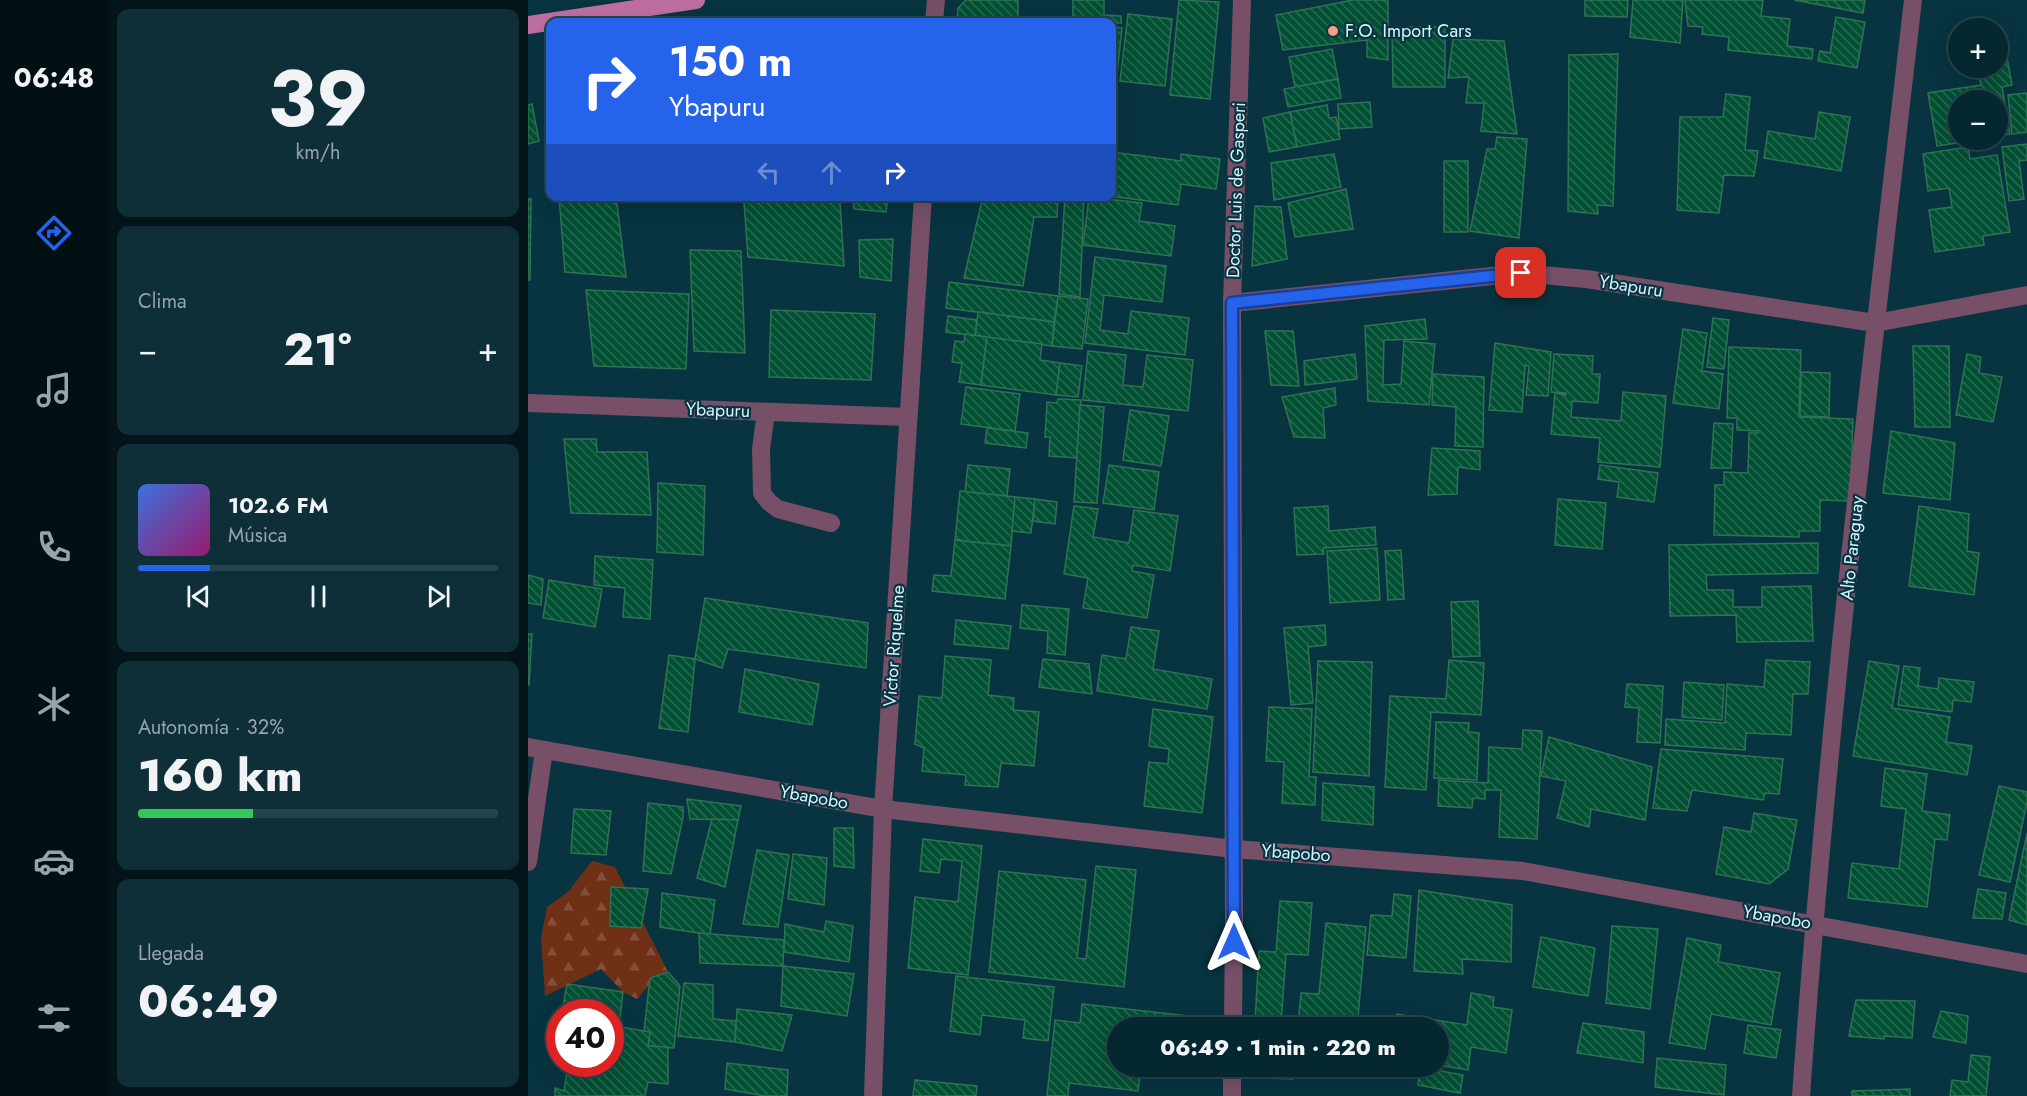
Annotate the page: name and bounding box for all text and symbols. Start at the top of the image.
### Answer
place label: F.O. Import Cars [1345,18,1471,44]
map controls [1948,18,2008,150]
button: + [1948,18,2008,78]
marker: F.O. Import Cars [1326,24,1340,38]
text: 150 m [669,31,792,92]
icon: right [570,42,648,120]
text: 39 [268,43,368,155]
text: 06:48 [14,58,94,97]
text: Ybapuru [669,87,766,126]
button: − [1948,90,2008,150]
street label: Doctor Luis de Gasperi [1220,102,1252,278]
text: km/h [295,138,341,167]
icon: left [752,156,785,189]
icon: ahead [815,156,848,189]
icon: right [878,156,911,189]
icon: directions [33,212,75,254]
pin [1495,247,1546,298]
icon: arrive [1504,256,1537,289]
street label: Ybapuru [1597,268,1665,304]
text: Clima [138,287,187,316]
text: 21° [284,317,352,382]
text: − [138,326,157,373]
text: + [478,326,498,373]
icon: music [33,369,75,411]
street label: Ybapuru [685,396,751,424]
text: 102.6 FM [228,489,328,521]
street label: Alto Paraguay [1834,495,1870,601]
text: Música [228,521,287,550]
icon: phone [33,526,75,568]
icon: previous [182,580,215,613]
icon: pause [302,580,335,613]
icon: next [422,580,455,613]
street label: Victor Riquelme [877,584,911,708]
icon: climate [33,683,75,725]
text: Autonomía · 32% [138,713,284,742]
text: 160 km [138,743,302,808]
street label: Ybapobo [778,778,850,816]
street label: Ybapobo [1261,838,1332,868]
icon: car [33,840,75,882]
street label: Ybapobo [1741,898,1813,936]
position arrow [1202,910,1266,974]
text: Llegada [138,939,204,968]
text: 06:49 [138,969,279,1034]
icon: filters [33,997,75,1039]
speed limit sign: 40 [546,999,624,1077]
text: 06:49 · 1 min · 220 m [1160,1031,1396,1063]

